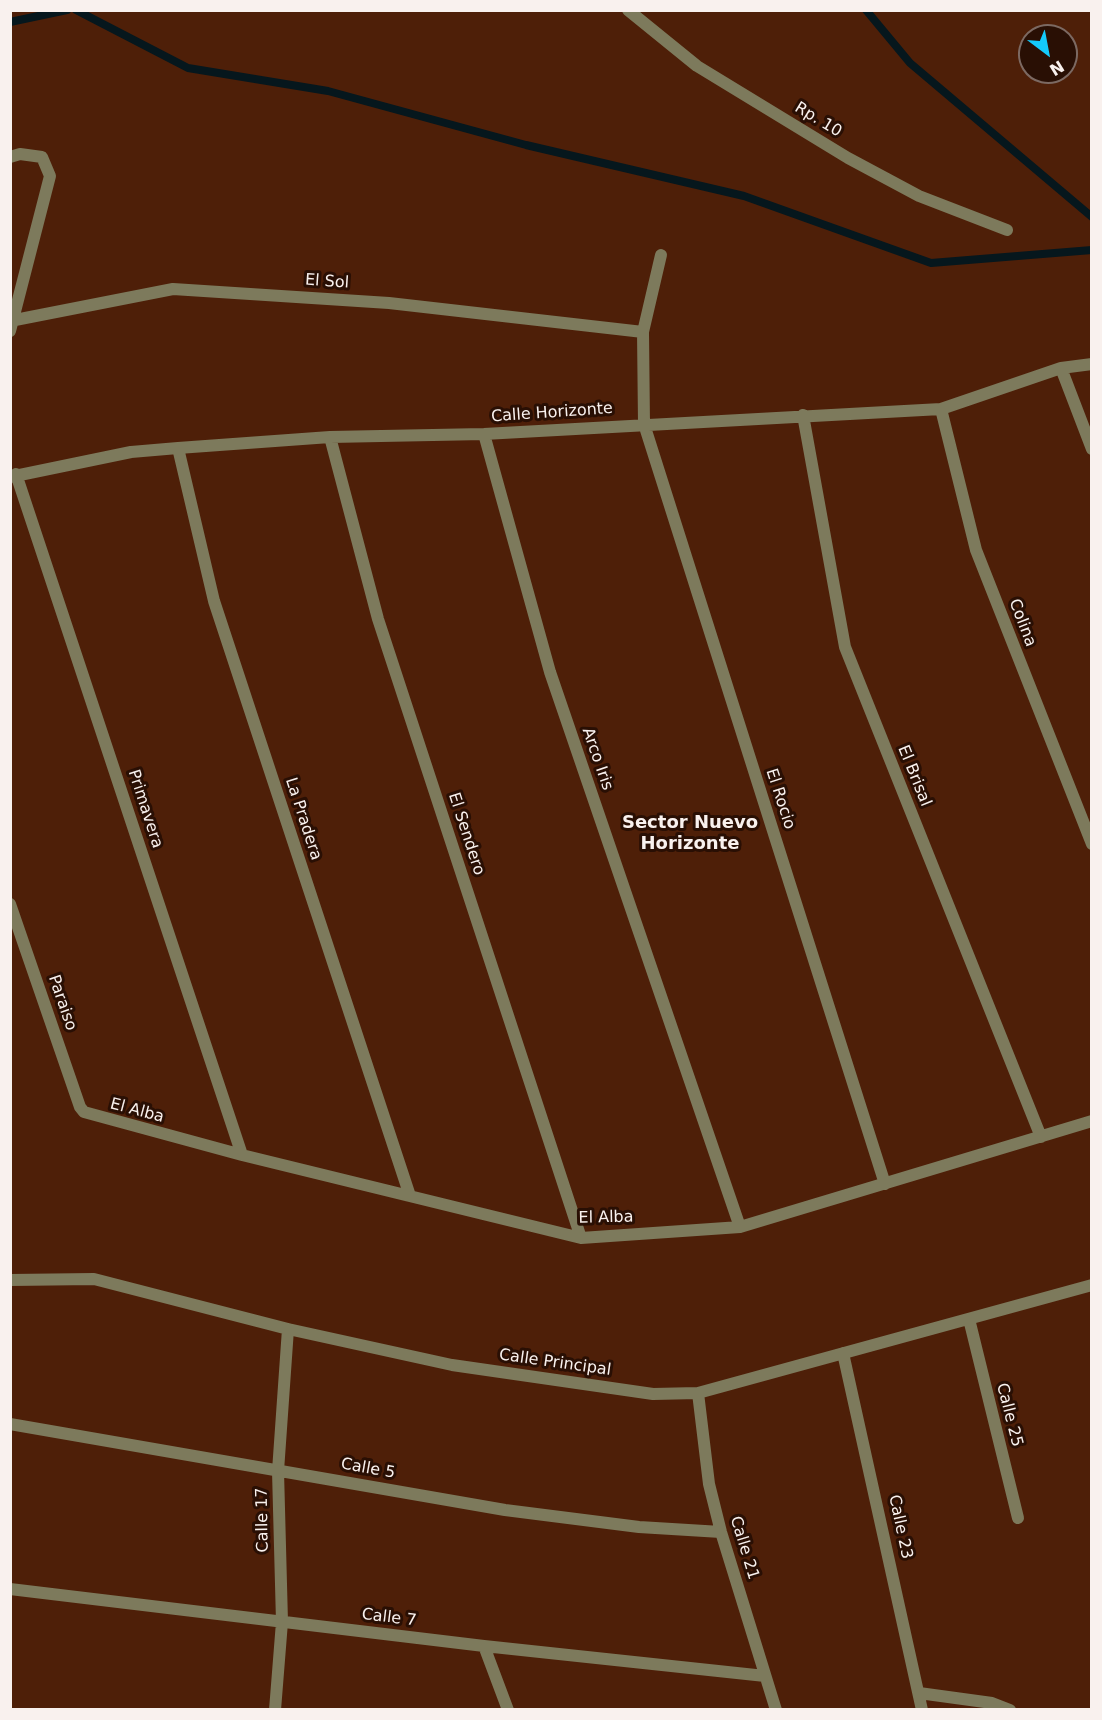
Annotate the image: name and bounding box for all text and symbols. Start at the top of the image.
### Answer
north arrow [1018,24,1078,84]
text: N [1046,56,1067,80]
street label: Rp. 10 [791,98,845,142]
street label: El Sol [304,271,350,293]
street label: Calle Horizonte [490,399,614,427]
street label: Colina [1004,596,1040,650]
street label: Arco Iris [577,725,617,793]
street label: El Brisal [893,743,935,809]
street label: El Rocio [761,766,799,832]
street label: Primavera [123,767,167,851]
street label: La Pradera [281,775,325,863]
street label: El Sendero [444,790,488,878]
district label: Sector Nuevo Horizonte [622,812,758,854]
street label: Paraiso [44,973,80,1033]
street label: El Alba [108,1095,166,1127]
street label: El Alba [578,1208,634,1228]
street label: Calle Principal [498,1346,612,1380]
street label: Calle 25 [992,1381,1026,1449]
street label: Calle 5 [339,1455,397,1483]
street label: Calle 17 [253,1487,273,1553]
street label: Calle 23 [884,1493,916,1561]
street label: Calle 21 [725,1514,763,1582]
street label: Calle 7 [361,1605,417,1631]

